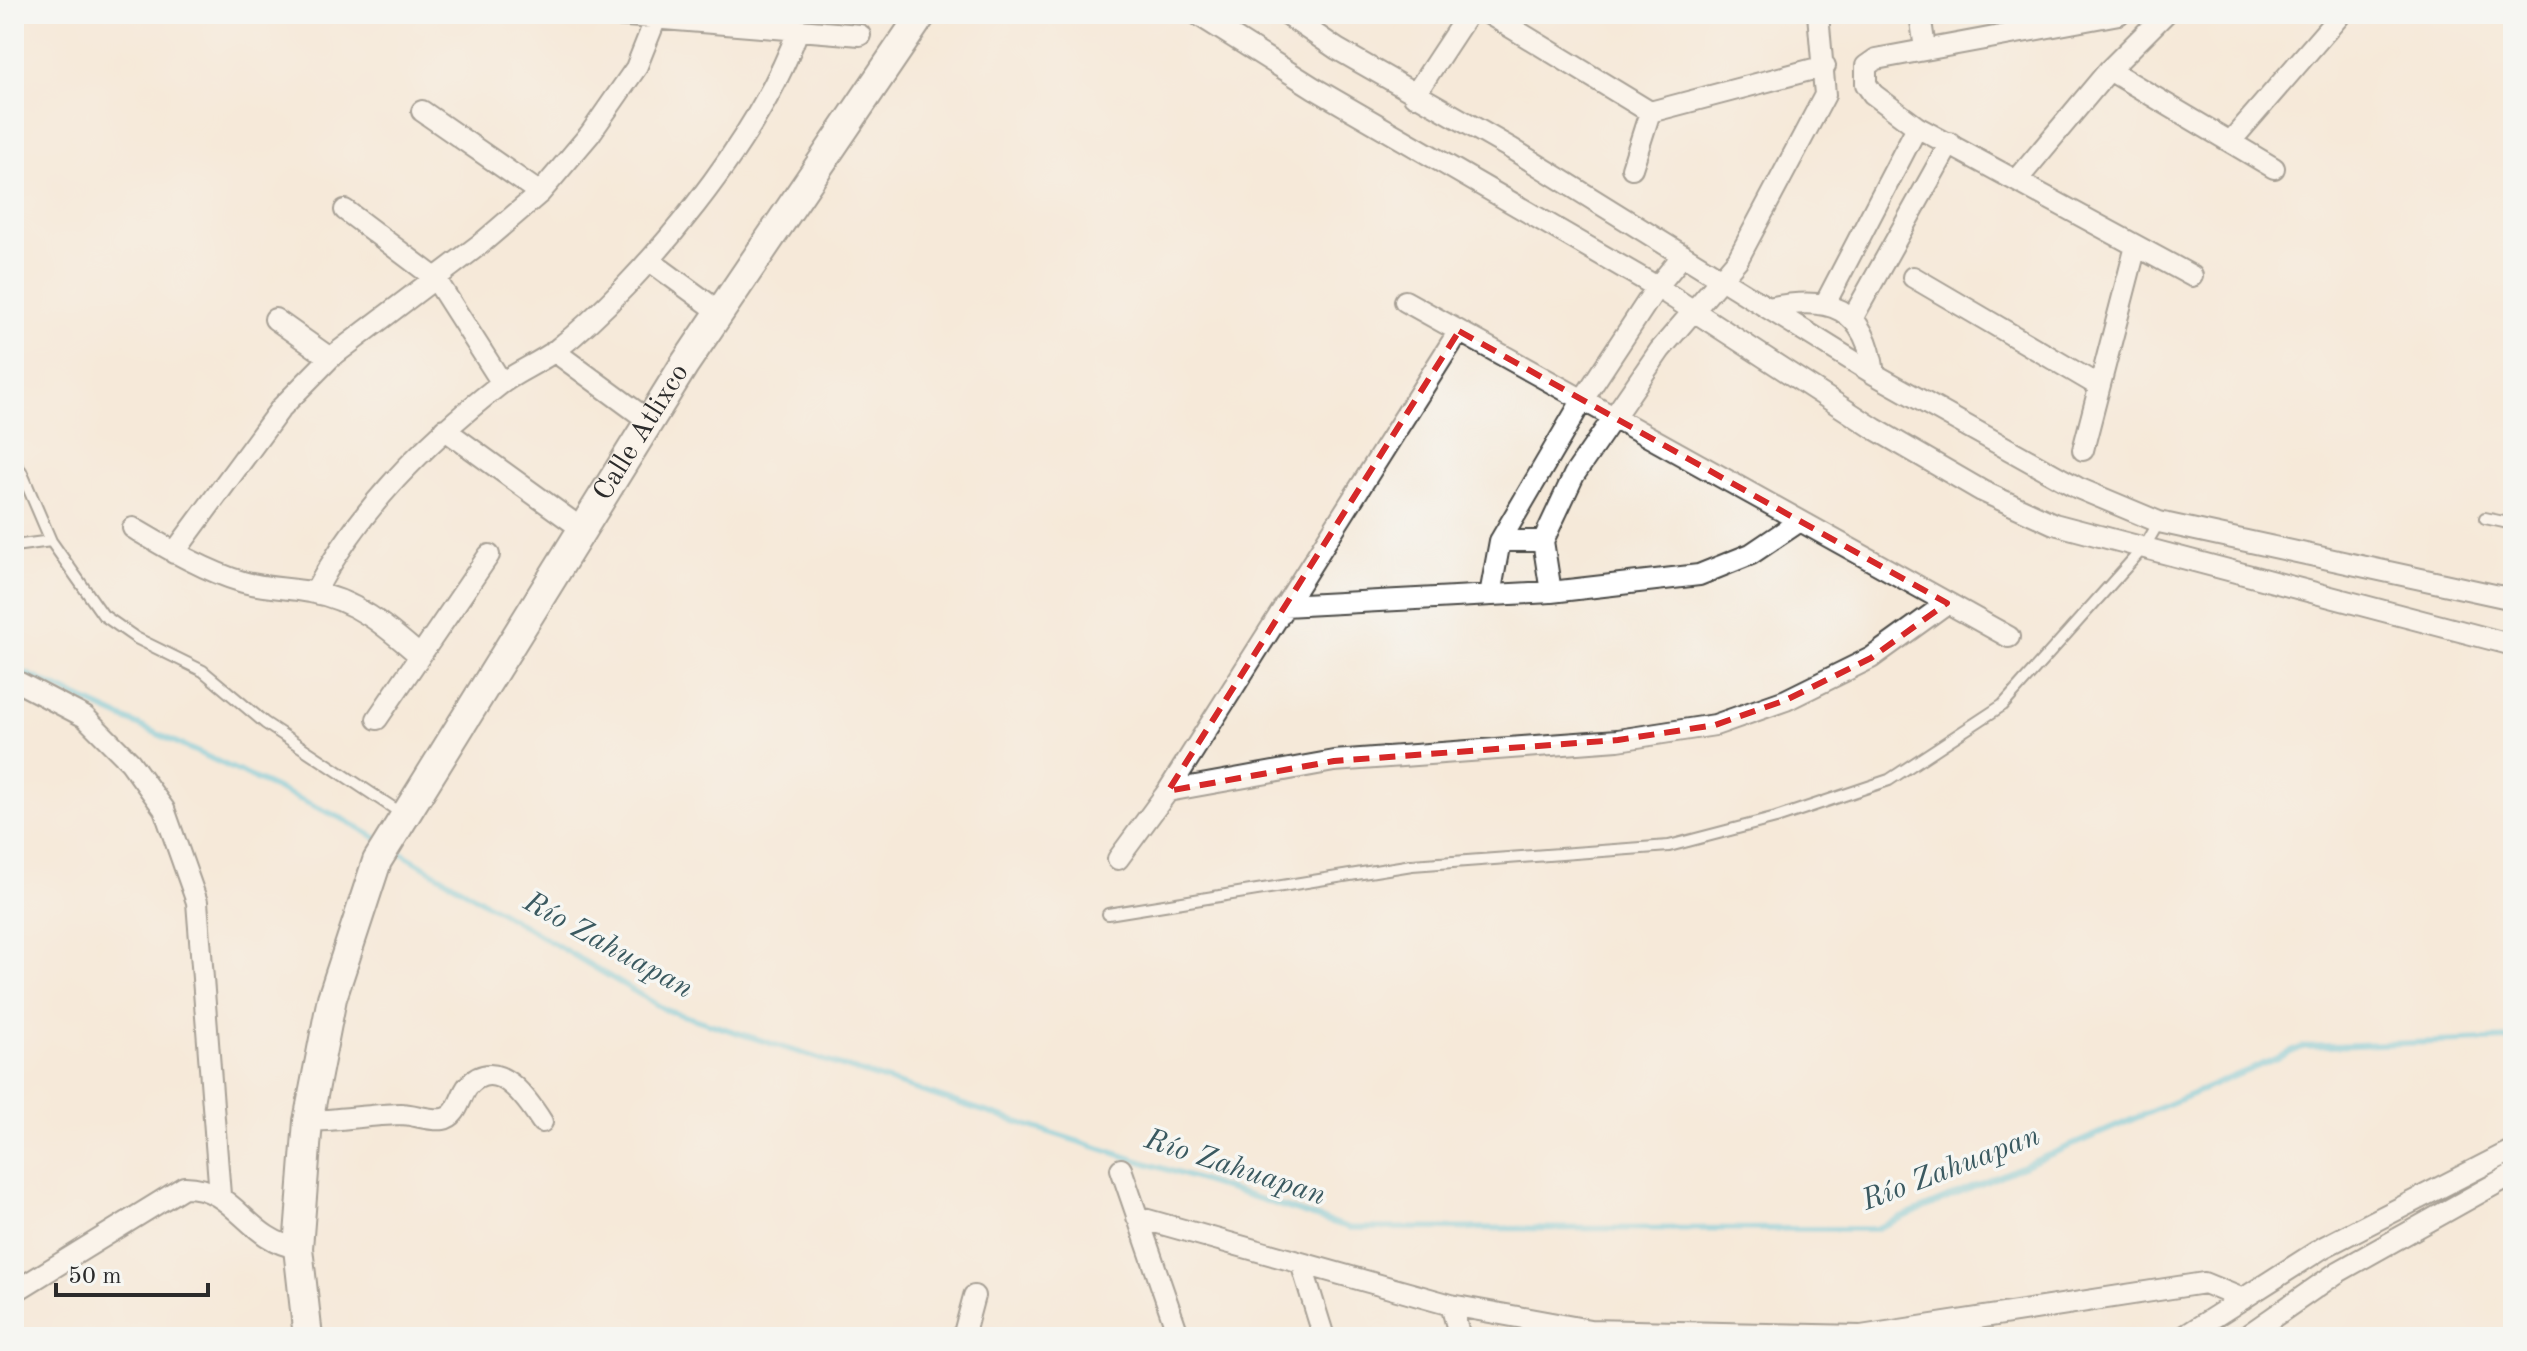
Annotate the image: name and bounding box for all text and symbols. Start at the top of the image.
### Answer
street label: Calle Atlixco [589,360,695,506]
water label: Río Zahuapan [517,887,698,1005]
water label: Río Zahuapan [1857,1121,2044,1217]
water label: Río Zahuapan [1140,1124,1329,1211]
scale bar [56,1247,208,1297]
text: 50 m [68,1265,122,1289]

